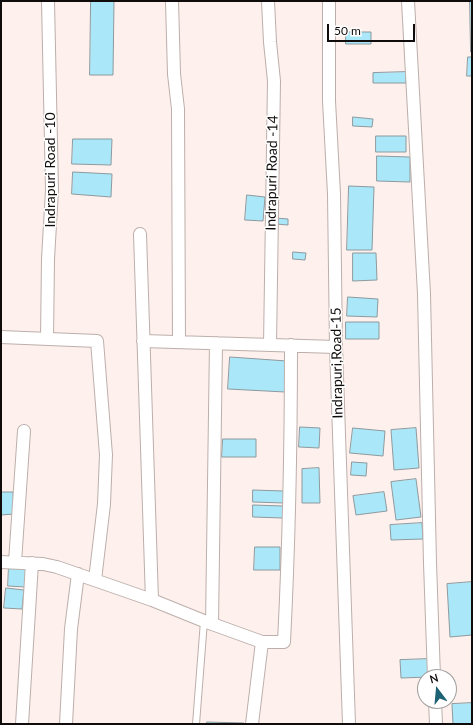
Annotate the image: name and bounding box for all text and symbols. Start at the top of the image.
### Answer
scale bar [329,16,417,42]
text: 50 m [334,23,361,38]
street label: Indrapuri Road -10 [42,112,58,228]
street label: Indrapuri Road -14 [263,115,281,231]
street label: Indrapuri,Road-15 [328,307,346,419]
north arrow [417,669,457,709]
text: N [428,671,440,685]

